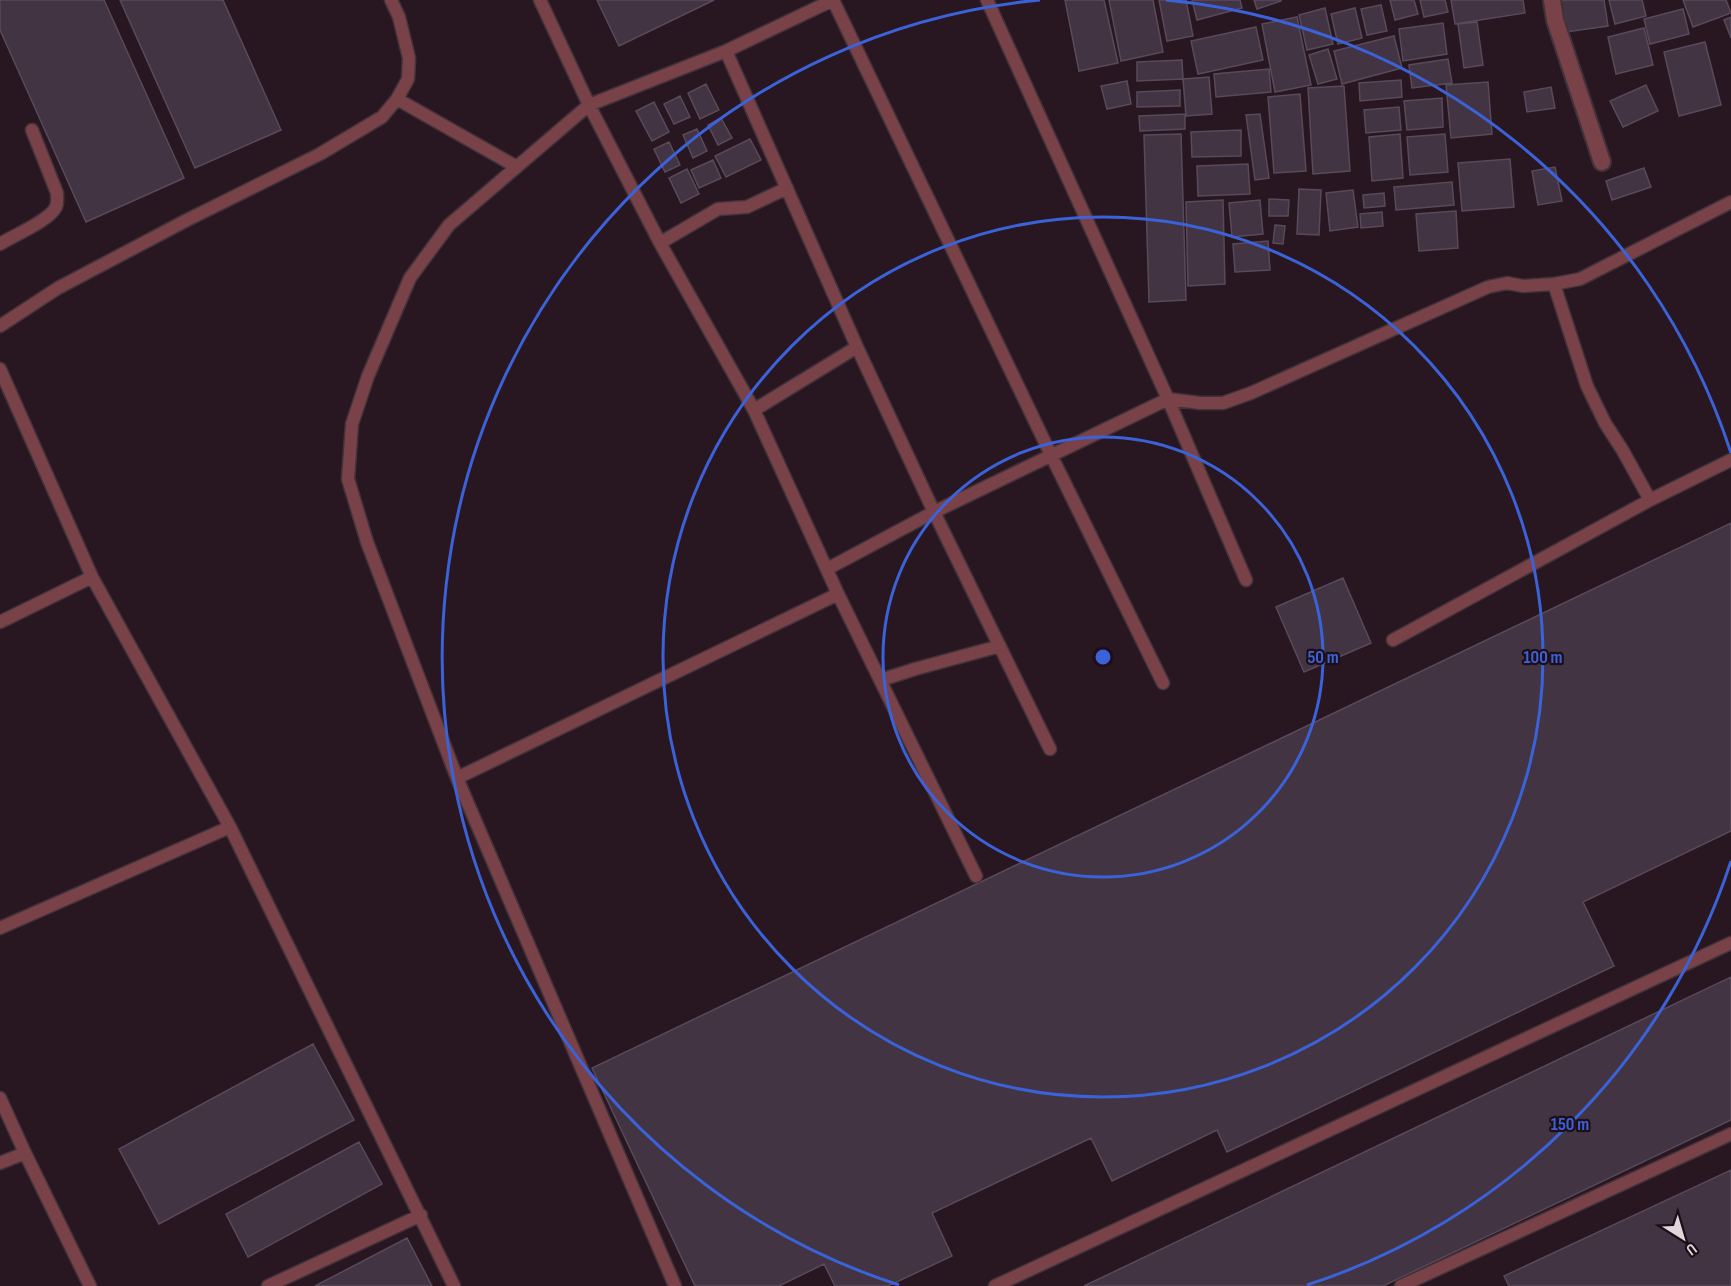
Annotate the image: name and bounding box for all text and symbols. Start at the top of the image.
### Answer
centre of rings [1093,647,1113,667]
text: 50 m [1307,647,1339,668]
text: 100 m [1524,647,1563,668]
text: 150 m [1551,1114,1589,1135]
north arrow [1653,1208,1713,1268]
text: U [1682,1239,1700,1259]

